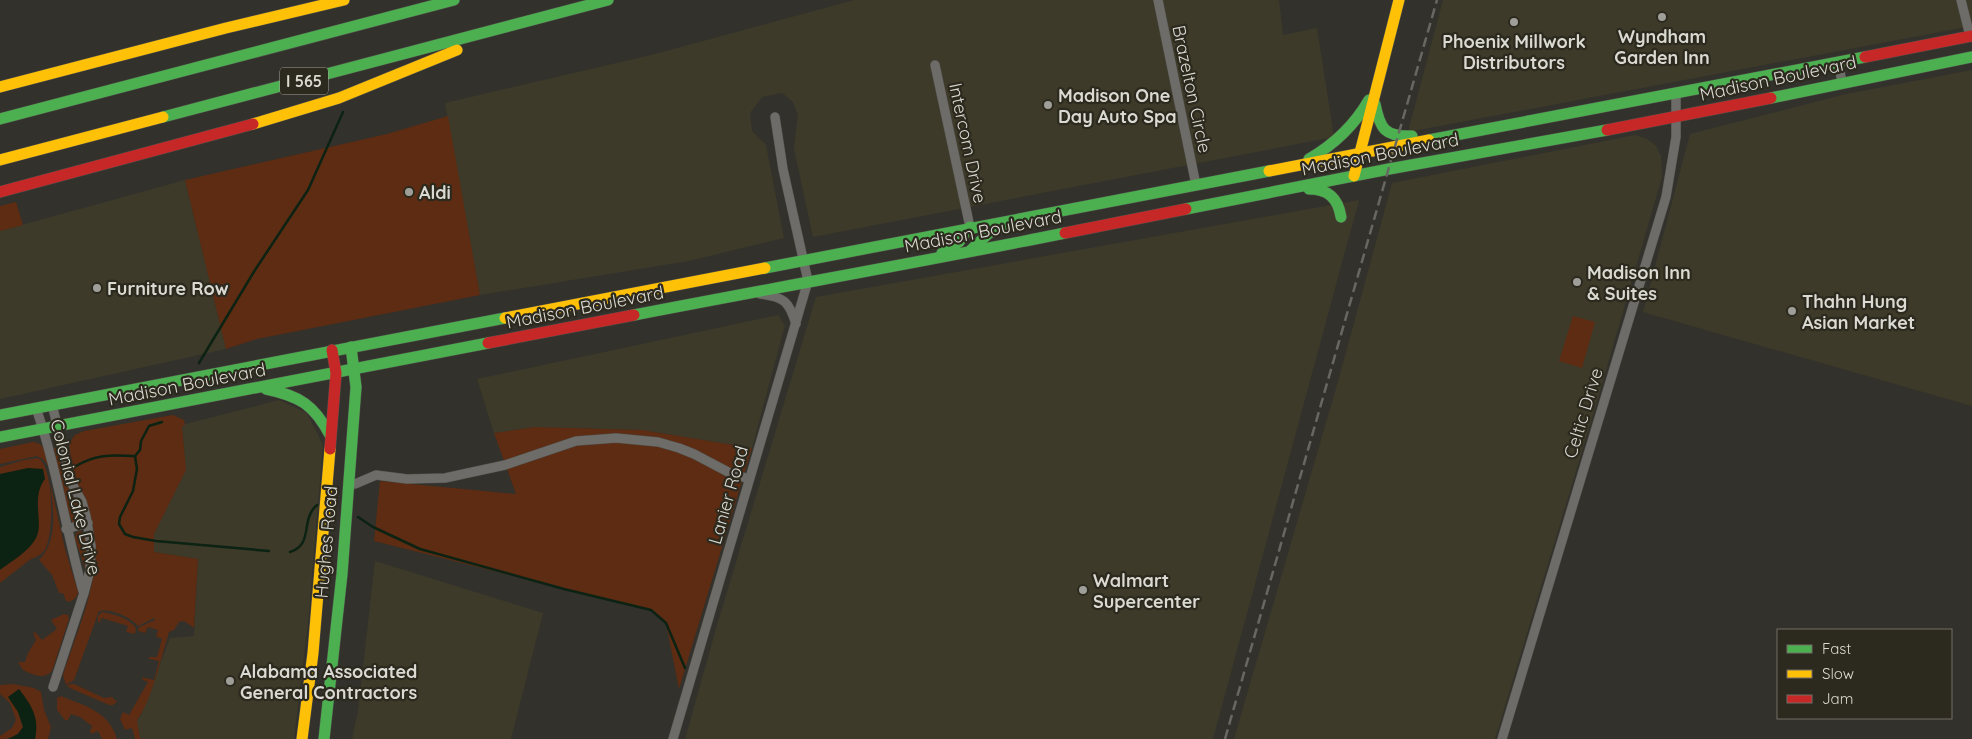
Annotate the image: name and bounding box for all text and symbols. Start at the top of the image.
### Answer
marker: Wyndham Garden Inn [1656,11,1668,23]
marker: Phoenix Millwork Distributors [1508,16,1520,28]
street label: Brazelton Circle [1167,23,1217,155]
place label: Wyndham Garden Inn [1614,25,1710,69]
place label: Phoenix Millwork Distributors [1442,30,1586,74]
street label: Madison Boulevard [1697,50,1859,106]
road number: I 565 [280,68,328,94]
street label: Intercom Drive [944,81,992,205]
place label: Madison One Day Auto Spa [1058,84,1177,128]
marker: Madison One Day Auto Spa [1042,99,1054,111]
street label: Madison Boulevard [1299,127,1461,181]
place label: Aldi [419,181,451,204]
marker: Aldi [403,186,415,198]
street label: Madison Boulevard [902,204,1064,258]
place label: Madison Inn & Suites [1587,261,1691,305]
marker: Madison Inn & Suites [1571,276,1583,288]
place label: Furniture Row [107,277,229,300]
street label: Madison Boulevard [504,280,666,334]
marker: Furniture Row [91,282,103,294]
place label: Thahn Hung Asian Market [1802,290,1915,334]
marker: Thahn Hung Asian Market [1786,305,1798,317]
street label: Madison Boulevard [106,357,268,411]
street label: Celtic Drive [1558,365,1608,461]
street label: Colonial Lake Drive [46,417,106,577]
street label: Lanier Road [703,443,753,547]
street label: Hughes Road [310,485,342,599]
place label: Walmart Supercenter [1093,569,1200,613]
marker: Walmart Supercenter [1077,584,1089,596]
legend [1777,629,1952,719]
text: Fast [1822,639,1851,658]
place label: Alabama Associated General Contractors [240,660,417,704]
text: Slow [1822,664,1854,683]
marker: Alabama Associated General Contractors [224,675,236,687]
text: Jam [1822,689,1853,708]

